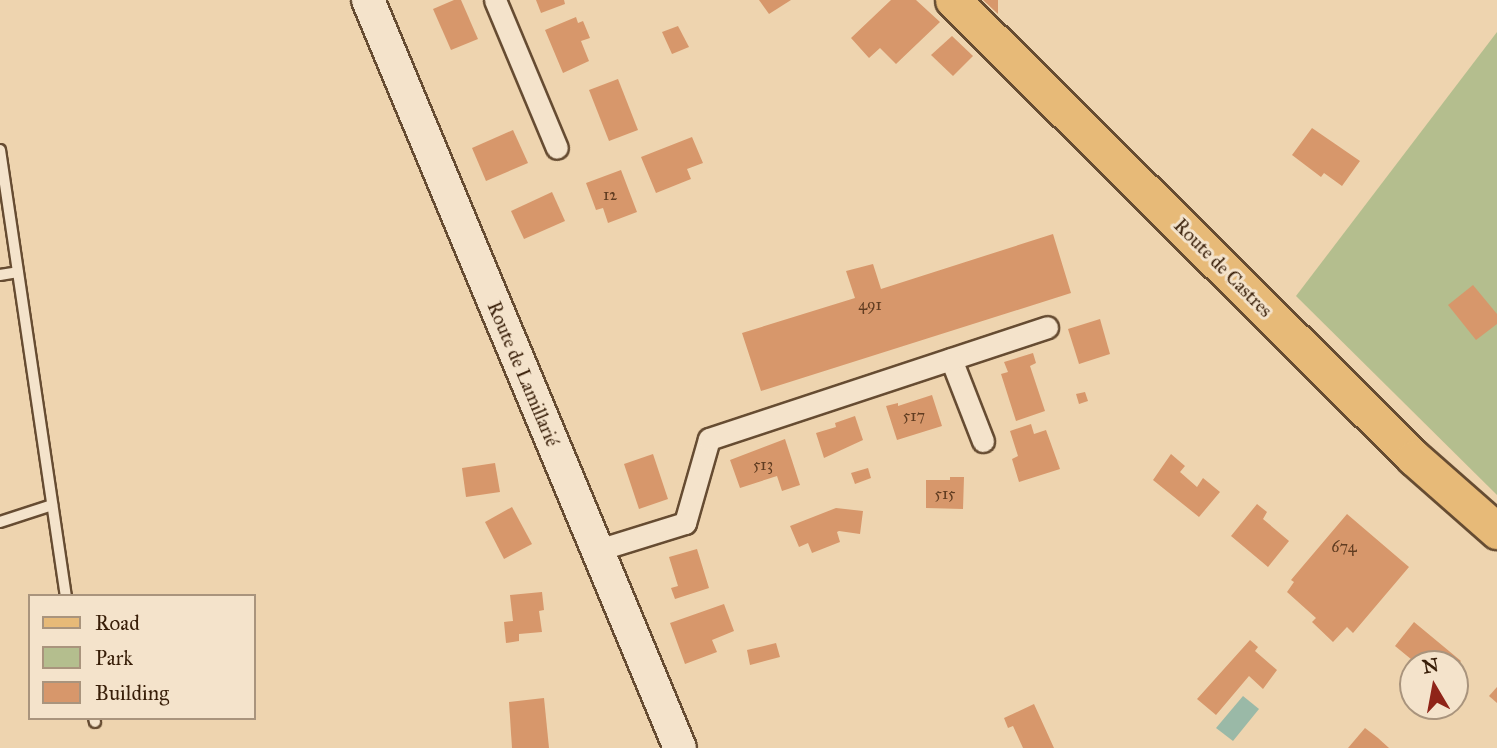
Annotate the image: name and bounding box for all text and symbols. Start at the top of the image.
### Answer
house number: 12 [603,185,617,205]
street label: Route de Castres [1169,214,1277,322]
house number: 491 [858,295,882,315]
street label: Route de Lamillarié [482,298,564,450]
house number: 517 [903,406,925,426]
house number: 513 [753,455,773,475]
house number: 515 [934,484,956,504]
house number: 674 [1331,537,1357,557]
legend [28,594,256,720]
text: Road [95,610,140,636]
text: Park [95,645,133,671]
north arrow [1399,650,1469,720]
text: N [1421,653,1441,679]
text: Building [95,680,169,706]

